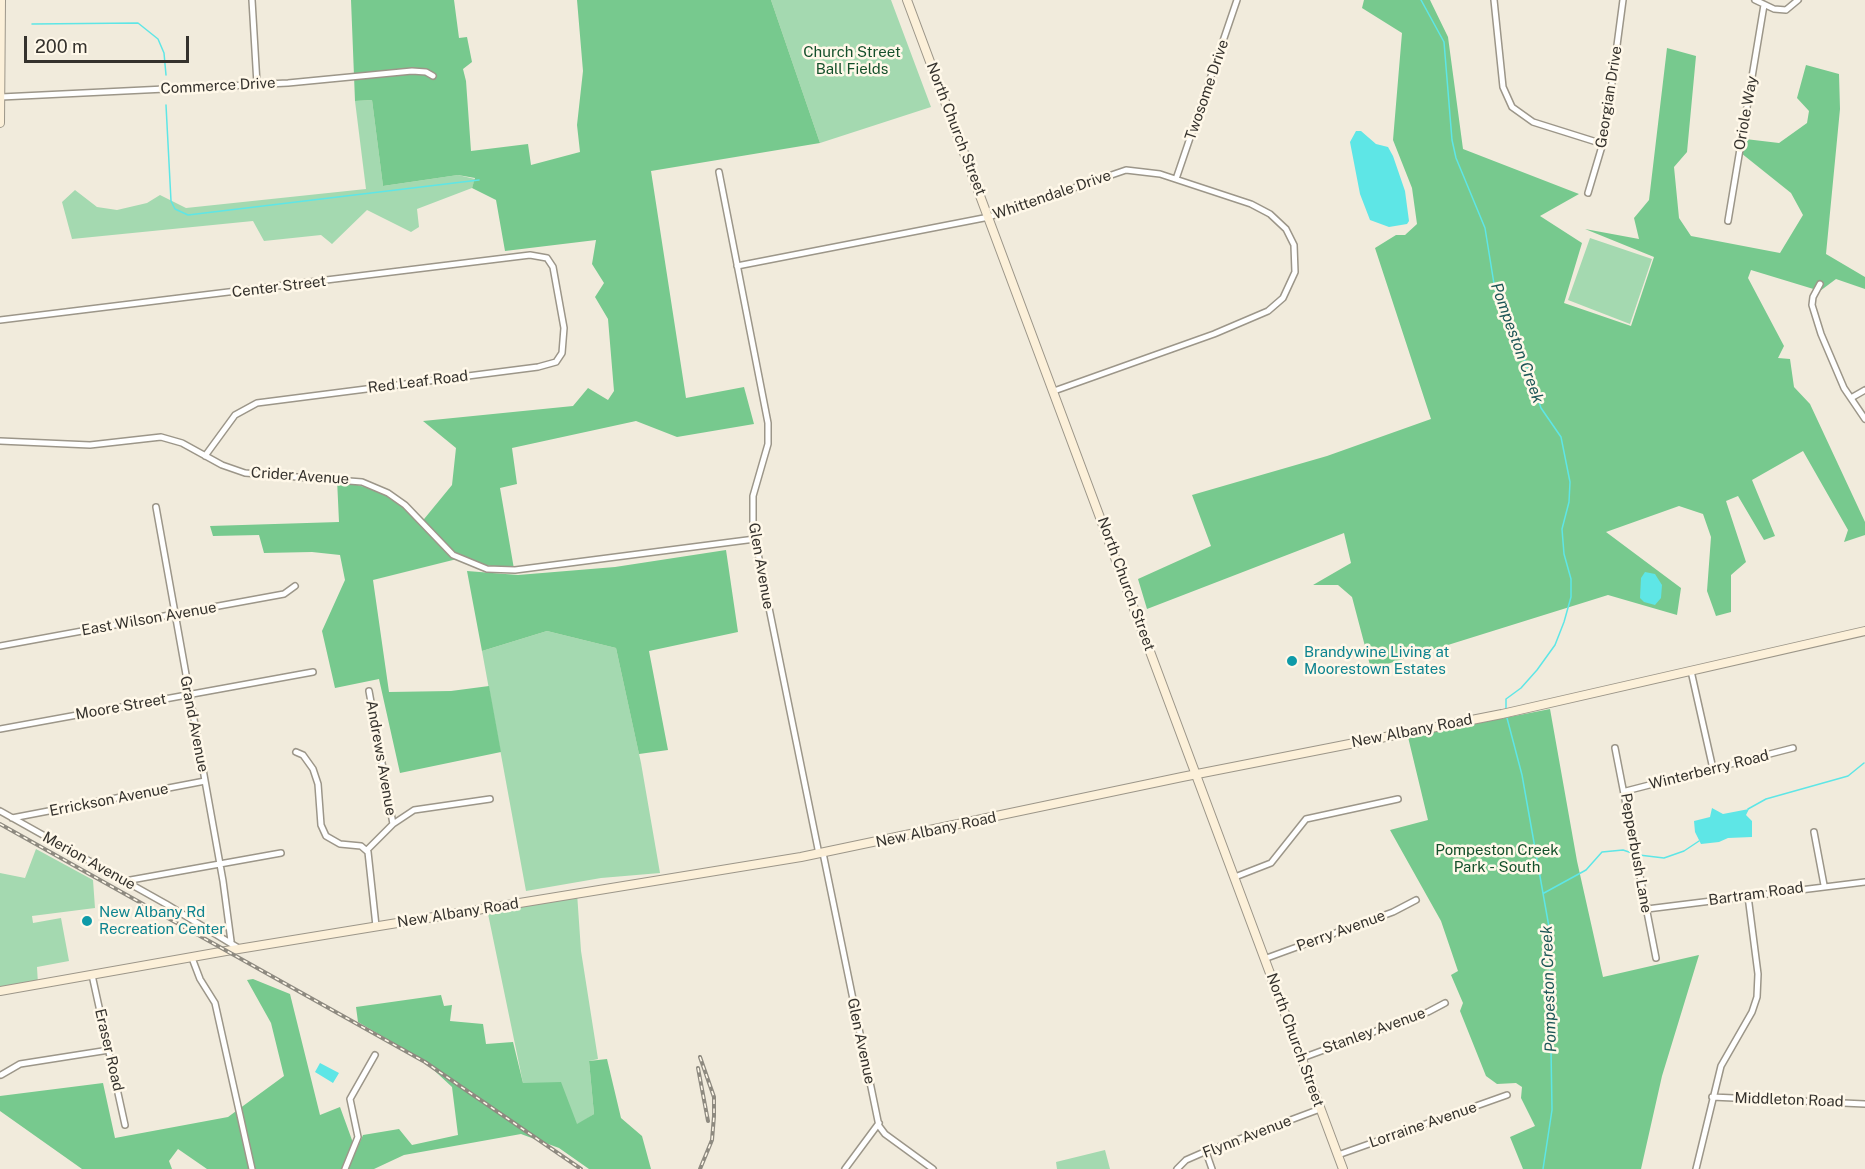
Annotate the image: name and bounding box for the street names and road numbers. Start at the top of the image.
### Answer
street label: Twosome Drive [1181,37,1233,143]
street label: Georgian Drive [1592,45,1626,149]
street label: North Church Street [922,60,990,198]
street label: Commerce Drive [160,74,276,98]
street label: Oriole Way [1731,75,1761,151]
street label: Whittendale Drive [990,166,1114,224]
street label: Center Street [231,272,327,302]
street label: Red Leaf Road [367,367,469,397]
street label: Crider Avenue [250,464,350,488]
street label: North Church Street [1093,515,1159,653]
street label: Glen Avenue [745,521,777,611]
street label: East Wilson Avenue [80,598,218,640]
street label: Grand Avenue [176,674,212,774]
street label: Moore Street [74,690,168,724]
street label: Andrews Avenue [362,699,400,817]
street label: New Albany Road [1350,710,1474,752]
street label: Winterberry Road [1647,746,1771,794]
street label: Errickson Avenue [48,780,170,820]
street label: Pepperbush Lane [1617,792,1655,914]
street label: New Albany Road [874,808,998,852]
street label: Merion Avenue [39,828,139,894]
street label: Bartram Road [1707,878,1805,910]
street label: New Albany Road [396,895,520,931]
street label: Perry Avenue [1294,907,1388,955]
street label: North Church Street [1262,971,1328,1109]
street label: Glen Avenue [843,996,879,1086]
street label: Stanley Avenue [1320,1004,1428,1058]
street label: Eraser Road [91,1007,127,1093]
street label: Middleton Road [1734,1089,1844,1111]
street label: Lorraine Avenue [1367,1098,1479,1152]
street label: Flynn Avenue [1200,1112,1294,1162]

